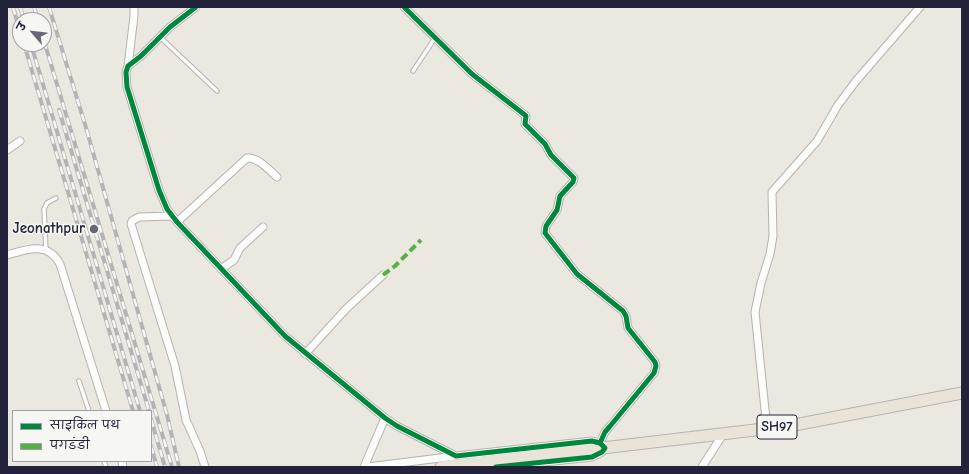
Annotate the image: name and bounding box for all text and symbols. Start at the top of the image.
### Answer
north arrow [12,12,52,52]
text: उ [14,20,29,33]
place label: Jeonathpur [13,220,85,238]
marker: Jeonathpur [88,223,100,235]
legend [12,410,152,462]
road number: SH97 [757,415,797,439]
text: साइकिल पथ [50,418,120,432]
text: पगडंडी [50,438,90,452]

